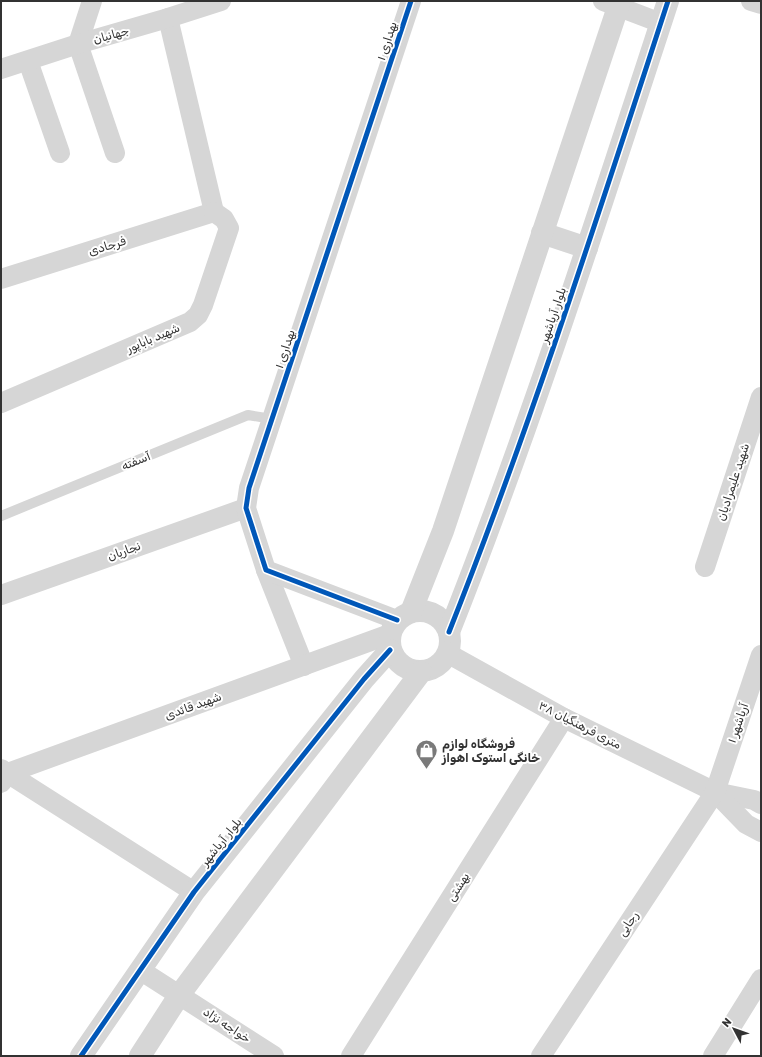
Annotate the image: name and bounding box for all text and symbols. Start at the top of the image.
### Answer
street label: بهداری ۱ [374,20,401,62]
street label: جهانیان [92,23,130,47]
street label: فرجادی [86,234,128,259]
street label: بلوار آریاشهر [537,285,570,346]
street label: شهید باباپور [123,321,182,357]
street label: بهداری ۱ [272,328,299,370]
street label: شهید علیمرادیان [714,441,753,523]
street label: آسفته [119,449,153,473]
street label: نجاریان [105,539,143,564]
street label: شهید قائدی [163,689,223,723]
street label: ۳۸ متری فرهنگیان [536,698,624,753]
street label: آریاشهر ۱ [725,701,752,745]
place label: فروشگاه لوازم خانگی استوک اهواز [441,737,540,765]
shop icon: فروشگاه لوازم خانگی استوک اهواز [414,738,440,771]
street label: بلوار آریاشهر [197,815,245,870]
street label: بهشتی [444,870,473,904]
street label: رجایی [615,909,642,940]
street label: خواجه نژاد [200,1004,253,1046]
north arrow [714,1009,754,1049]
text: N [719,1015,734,1030]

